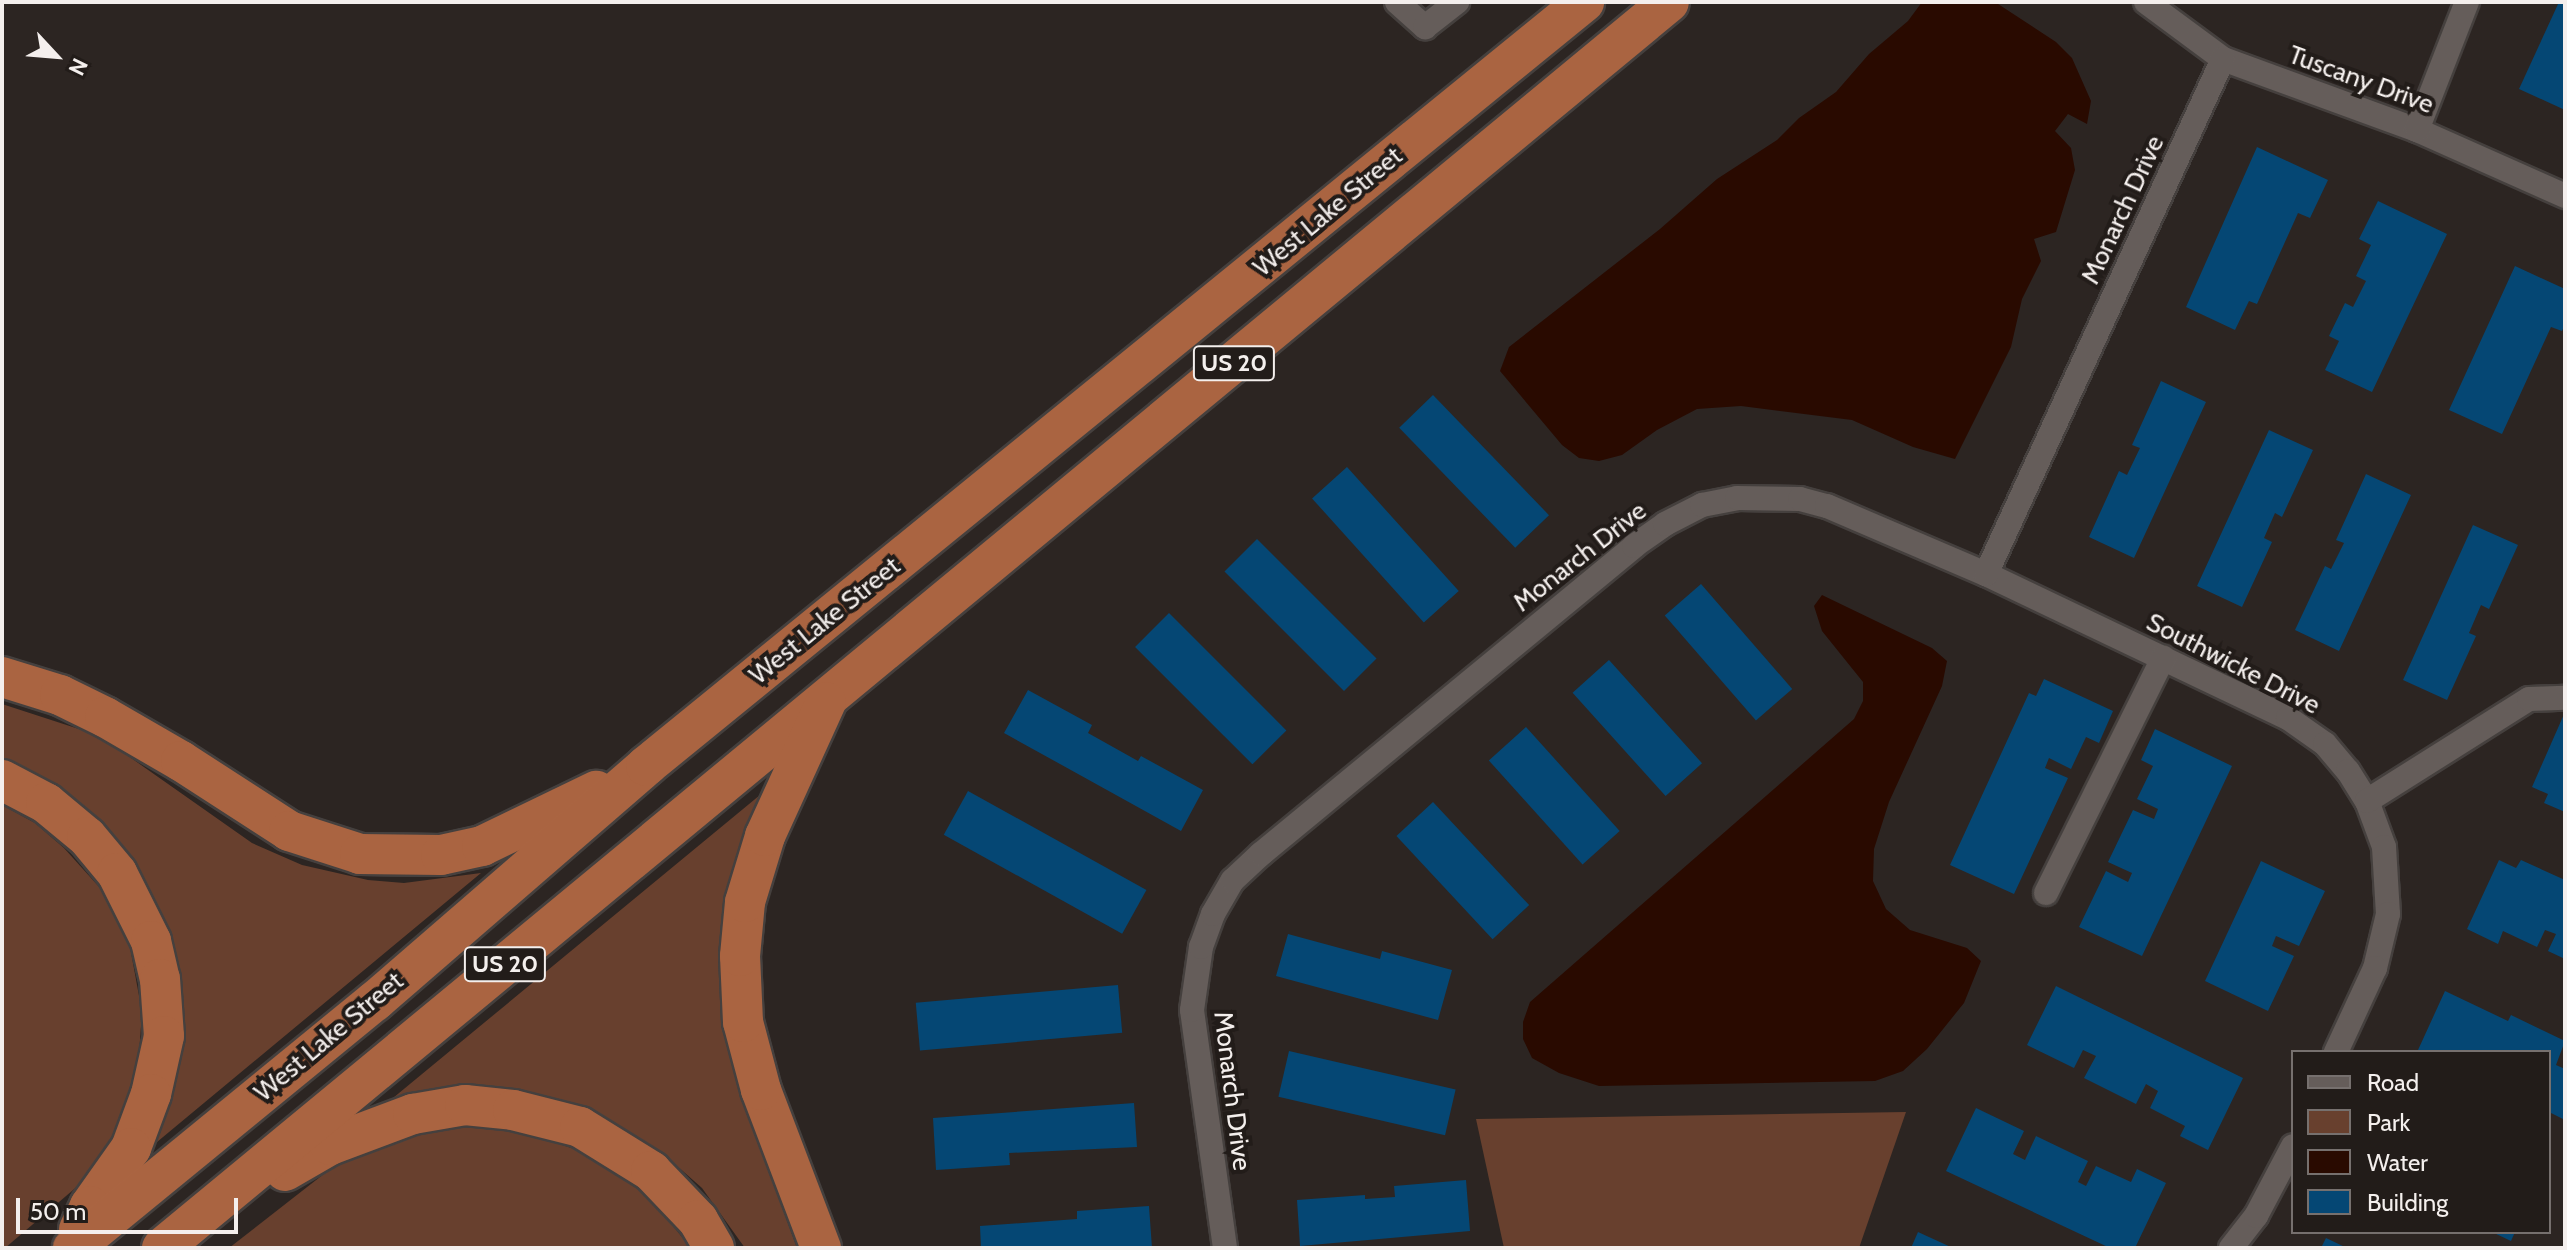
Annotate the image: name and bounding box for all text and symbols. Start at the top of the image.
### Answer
north arrow [16,16,96,96]
street label: Tuscany Drive [2284,39,2438,121]
text: N [62,54,94,80]
street label: Monarch Drive [2075,131,2171,289]
street label: West Lake Street [1247,141,1409,283]
road number: US 20 [1192,343,1276,383]
street label: Monarch Drive [1507,495,1653,619]
street label: West Lake Street [743,551,907,691]
street label: Southwicke Drive [2141,607,2325,721]
road number: US 20 [463,944,547,984]
street label: West Lake Street [248,966,410,1108]
street label: Monarch Drive [1207,1010,1257,1172]
legend [2291,1050,2551,1234]
text: Road [2367,1068,2419,1097]
text: Park [2367,1108,2410,1137]
text: Water [2367,1148,2428,1177]
scale bar [20,1182,242,1232]
text: Building [2367,1188,2448,1217]
text: 50 m [30,1197,86,1226]

